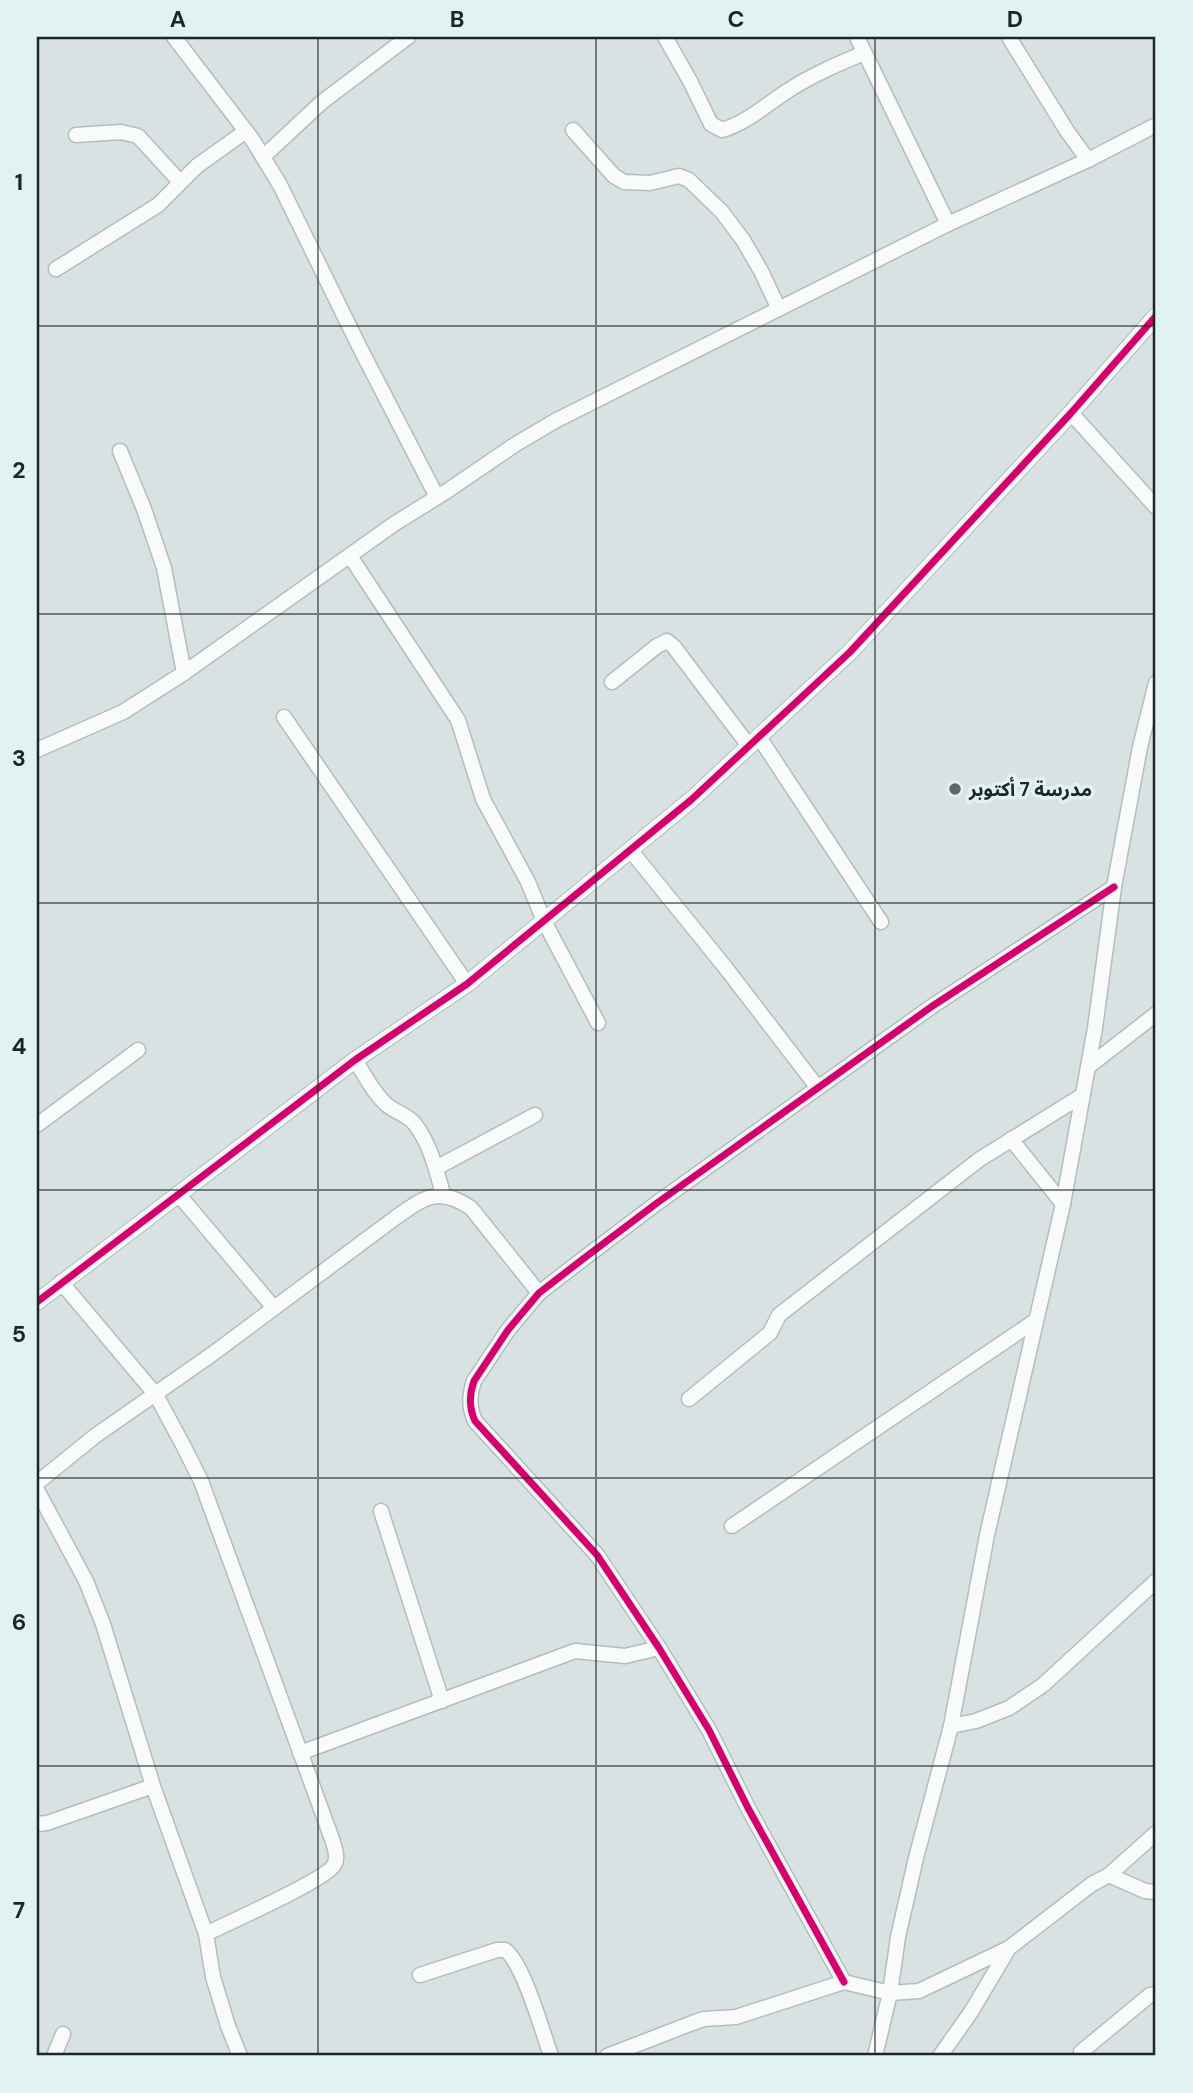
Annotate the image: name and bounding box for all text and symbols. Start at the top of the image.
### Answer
text: A [170,4,186,34]
text: B [450,4,464,34]
text: C [728,4,744,34]
text: D [1007,4,1023,34]
text: 1 [15,167,23,197]
text: 2 [12,455,26,485]
text: 3 [12,743,26,773]
place label: مدرسة 7 أكتوبر [968,776,1092,802]
marker: مدرسة 7 أكتوبر [947,781,963,797]
text: 4 [12,1031,27,1061]
text: 5 [12,1319,26,1349]
text: 6 [12,1607,26,1637]
text: 7 [13,1895,25,1925]

